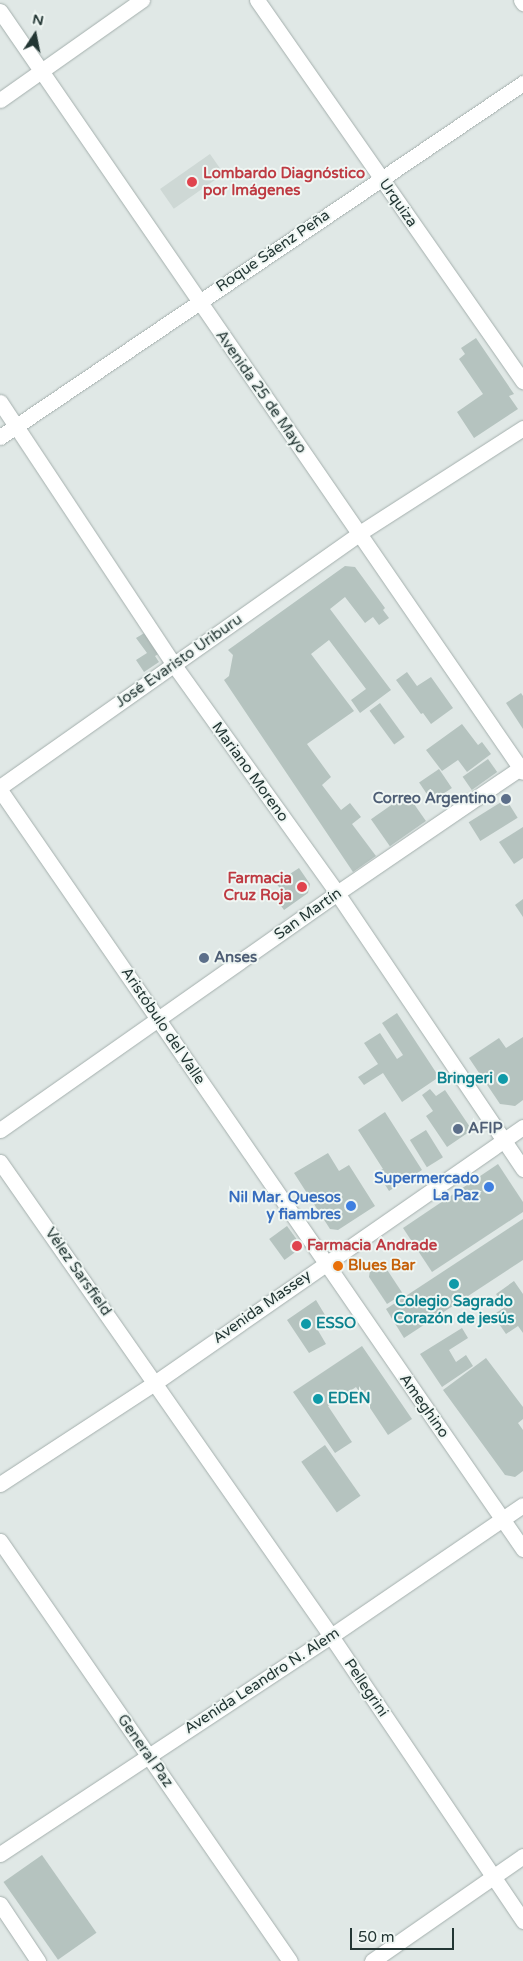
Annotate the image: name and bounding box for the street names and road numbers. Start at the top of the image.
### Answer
street label: Urquiza [375,175,421,231]
street label: Roque Sáenz Peña [213,206,333,296]
street label: Avenida 25 de Mayo [212,327,310,457]
street label: José Evaristo Uriburu [112,610,246,712]
street label: Mariano Moreno [208,719,292,825]
street label: San Martín [271,884,345,944]
street label: Aristóbulo del Valle [117,964,209,1088]
street label: Vélez Sarsfield [41,1224,115,1320]
street label: Avenida Massey [210,1267,314,1347]
street label: Ameghino [395,1371,453,1441]
street label: Avenida Leandro N. Alem [181,1624,343,1738]
street label: Pellegrini [340,1656,392,1720]
street label: General Paz [113,1711,177,1791]

